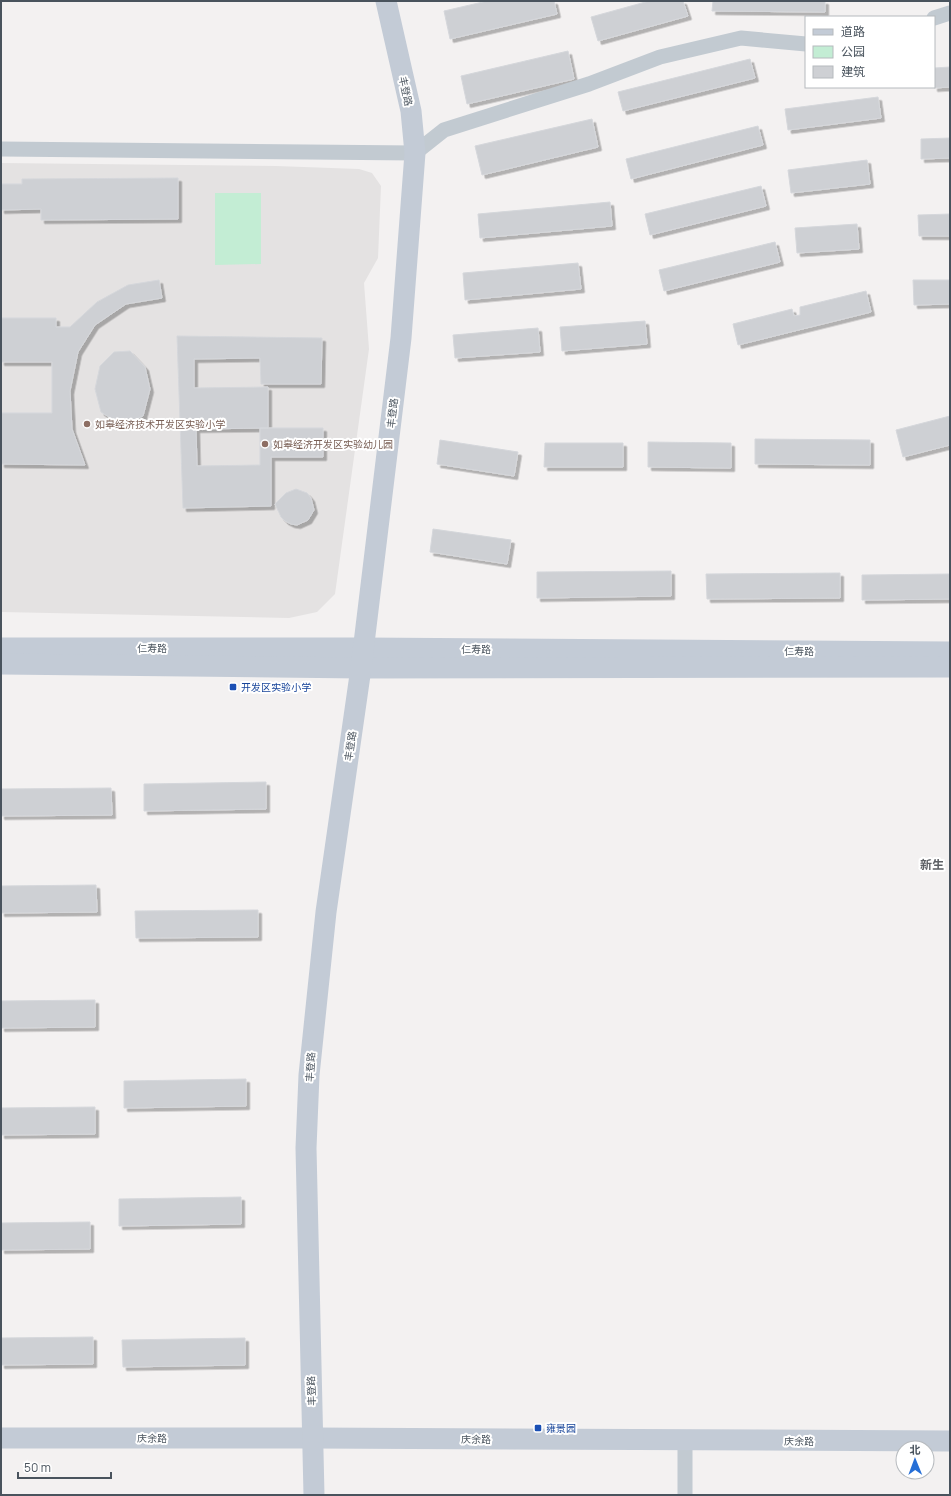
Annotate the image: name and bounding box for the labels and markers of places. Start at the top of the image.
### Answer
place label: 如皋经济技术开发区实验小学 [95,417,225,431]
marker: 如皋经济技术开发区实验小学 [82,419,92,429]
place label: 如皋经济开发区实验幼儿园 [273,437,393,451]
marker: 如皋经济开发区实验幼儿园 [260,439,270,449]
place label: 开发区实验小学 [241,680,311,694]
marker: 开发区实验小学 [228,682,238,692]
place label: 雍景园 [546,1421,576,1435]
marker: 雍景园 [533,1423,543,1433]

